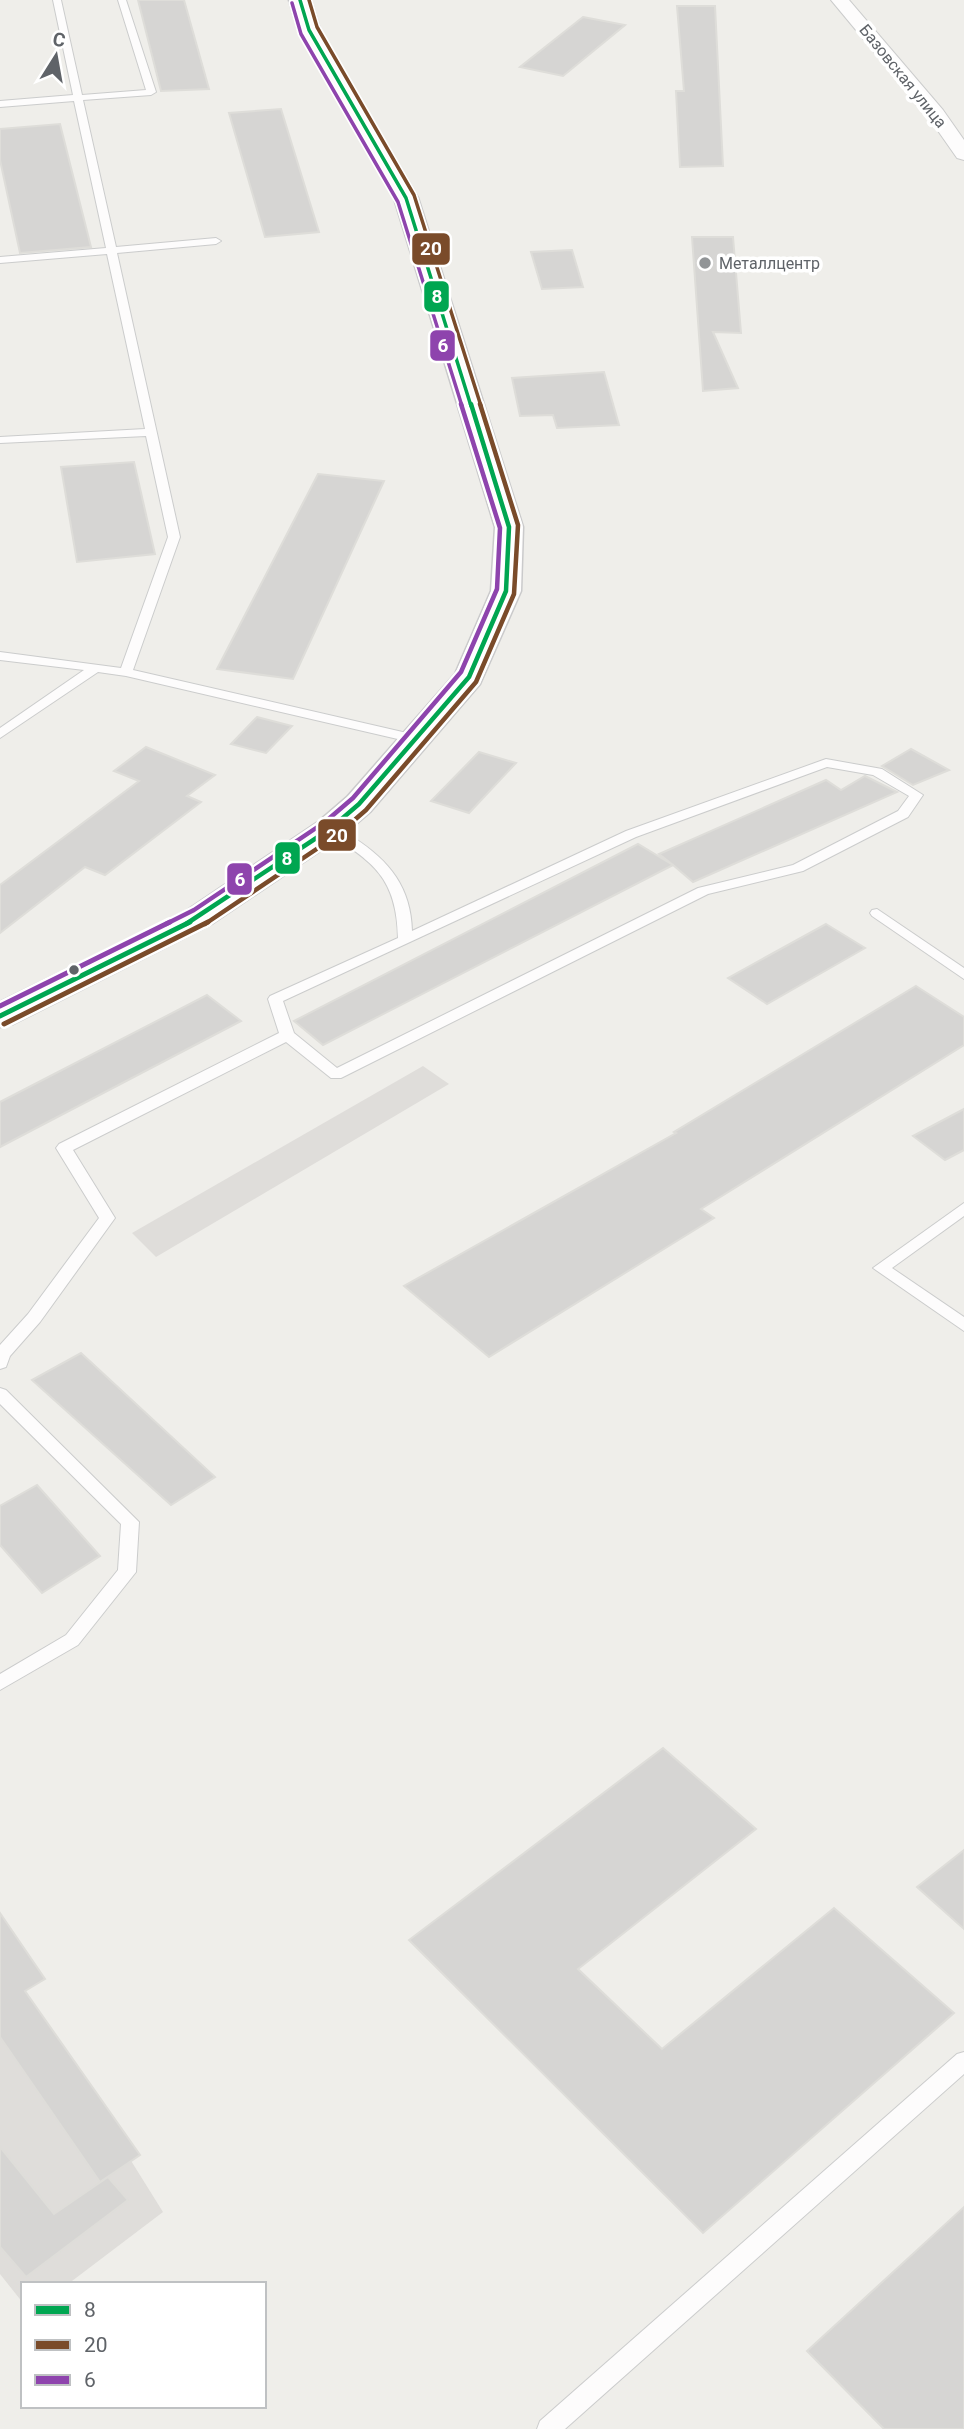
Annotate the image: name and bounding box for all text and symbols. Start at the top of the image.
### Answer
street label: Базовская улица [855,20,951,132]
north arrow [21,21,91,91]
text: С [51,27,67,52]
line badge: 20 [411,232,451,266]
text: 20 [420,237,442,260]
place label: Металлцентр [719,254,820,273]
marker: Металлцентр [697,255,713,271]
line badge: 8 [423,280,450,313]
text: 8 [432,285,443,308]
line badge: 6 [429,329,456,362]
text: 6 [438,334,449,357]
line badge: 20 [317,818,357,852]
text: 20 [326,824,348,847]
line badge: 8 [274,841,301,875]
text: 8 [282,847,293,870]
line badge: 6 [226,862,253,896]
text: 6 [235,868,246,891]
unlabelled marker [67,963,81,977]
legend [21,2282,266,2408]
text: 8 [84,2298,96,2322]
text: 20 [84,2333,108,2357]
text: 6 [84,2368,96,2392]

